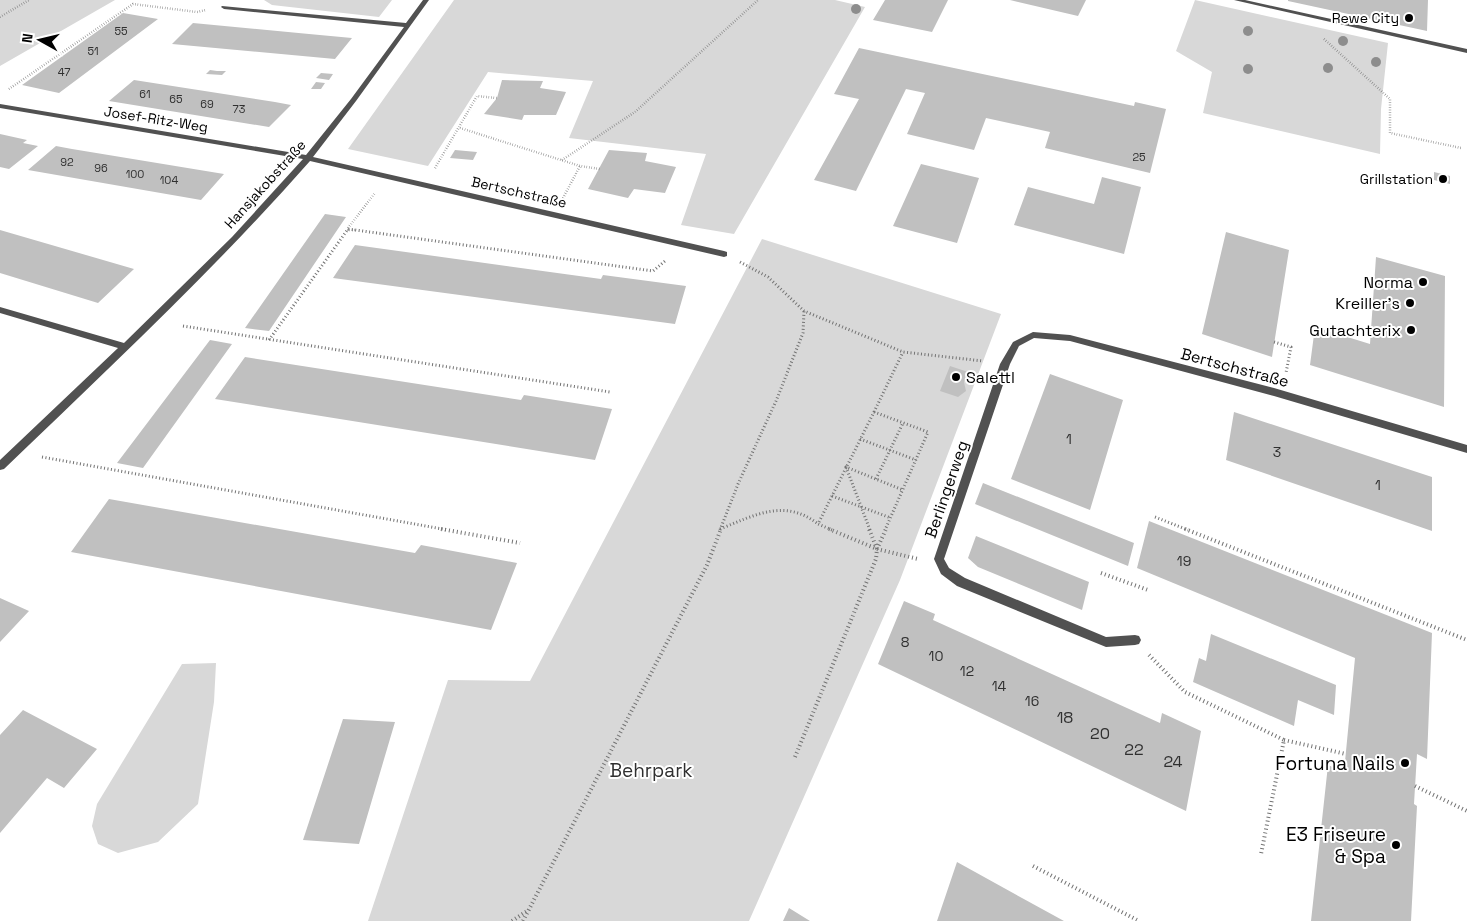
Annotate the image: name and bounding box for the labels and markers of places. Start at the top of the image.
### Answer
place label: Rewe City [1332,9,1399,27]
marker: Rewe City [1403,12,1415,24]
place label: Grillstation [1360,170,1433,188]
marker: Grillstation [1437,173,1449,185]
place label: Norma [1363,272,1413,293]
marker: Norma [1417,276,1429,288]
place label: Kreiller's [1335,293,1400,314]
marker: Kreiller's [1404,297,1416,309]
place label: Gutachterix [1309,320,1401,341]
marker: Gutachterix [1405,324,1417,336]
place label: Salettl [966,367,1015,388]
marker: Salettl [950,371,962,383]
place label: Fortuna Nails [1275,751,1395,776]
marker: Fortuna Nails [1399,757,1411,769]
place label: E3 Friseure & Spa [1286,822,1386,869]
marker: E3 Friseure & Spa [1390,839,1402,851]

